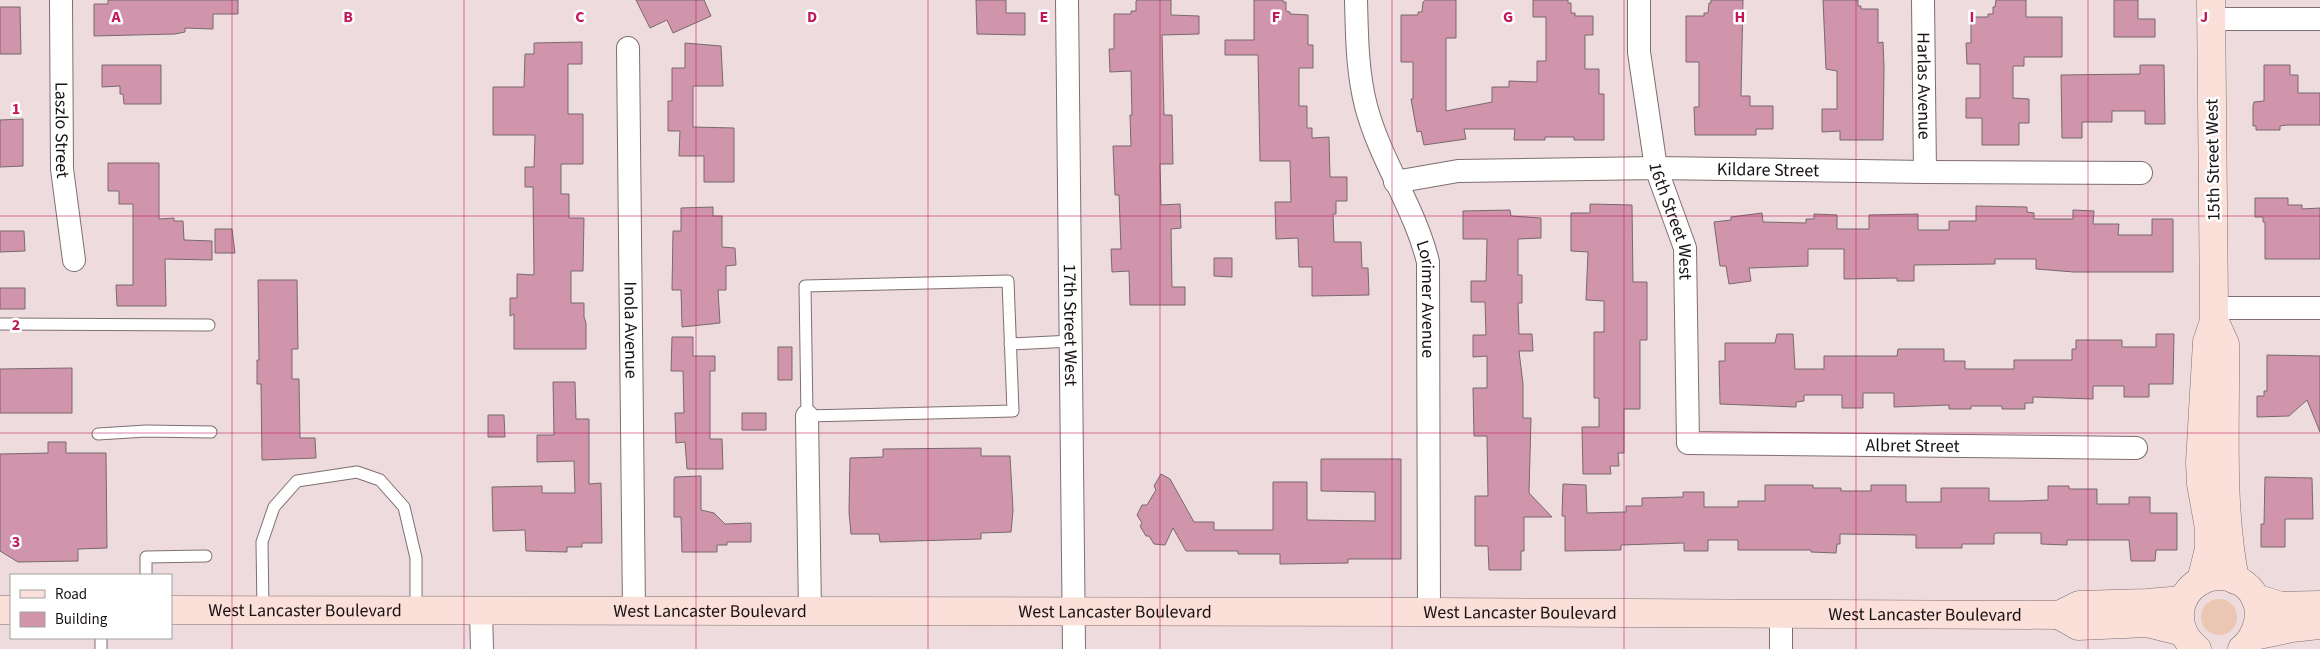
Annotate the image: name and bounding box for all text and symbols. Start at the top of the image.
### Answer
text: A [110,6,121,28]
text: B [343,6,353,28]
text: C [575,6,585,28]
text: D [807,6,817,28]
text: E [1040,6,1048,28]
text: F [1272,6,1280,28]
text: G [1503,6,1513,28]
text: H [1735,6,1745,28]
text: I [1970,6,1974,28]
text: J [2200,6,2208,28]
street label: Harlas Avenue [1911,32,1937,140]
street label: Laszlo Street [49,82,76,180]
text: 1 [12,98,20,120]
street label: 15th Street West [2199,99,2227,221]
street label: Kildare Street [1717,156,1819,183]
street label: 16th Street West [1643,161,1698,280]
street label: Lorimer Avenue [1410,237,1441,358]
street label: 17th Street West [1057,264,1084,386]
street label: Inola Avenue [618,281,644,379]
text: 2 [12,314,20,336]
street label: Albret Street [1865,432,1960,459]
text: 3 [12,531,20,553]
legend [10,574,172,639]
text: Road [55,584,87,605]
street label: West Lancaster Boulevard [208,598,402,623]
street label: West Lancaster Boulevard [613,598,807,624]
street label: West Lancaster Boulevard [1018,599,1212,624]
street label: West Lancaster Boulevard [1423,599,1617,625]
street label: West Lancaster Boulevard [1828,601,2022,627]
text: Building [55,609,108,630]

